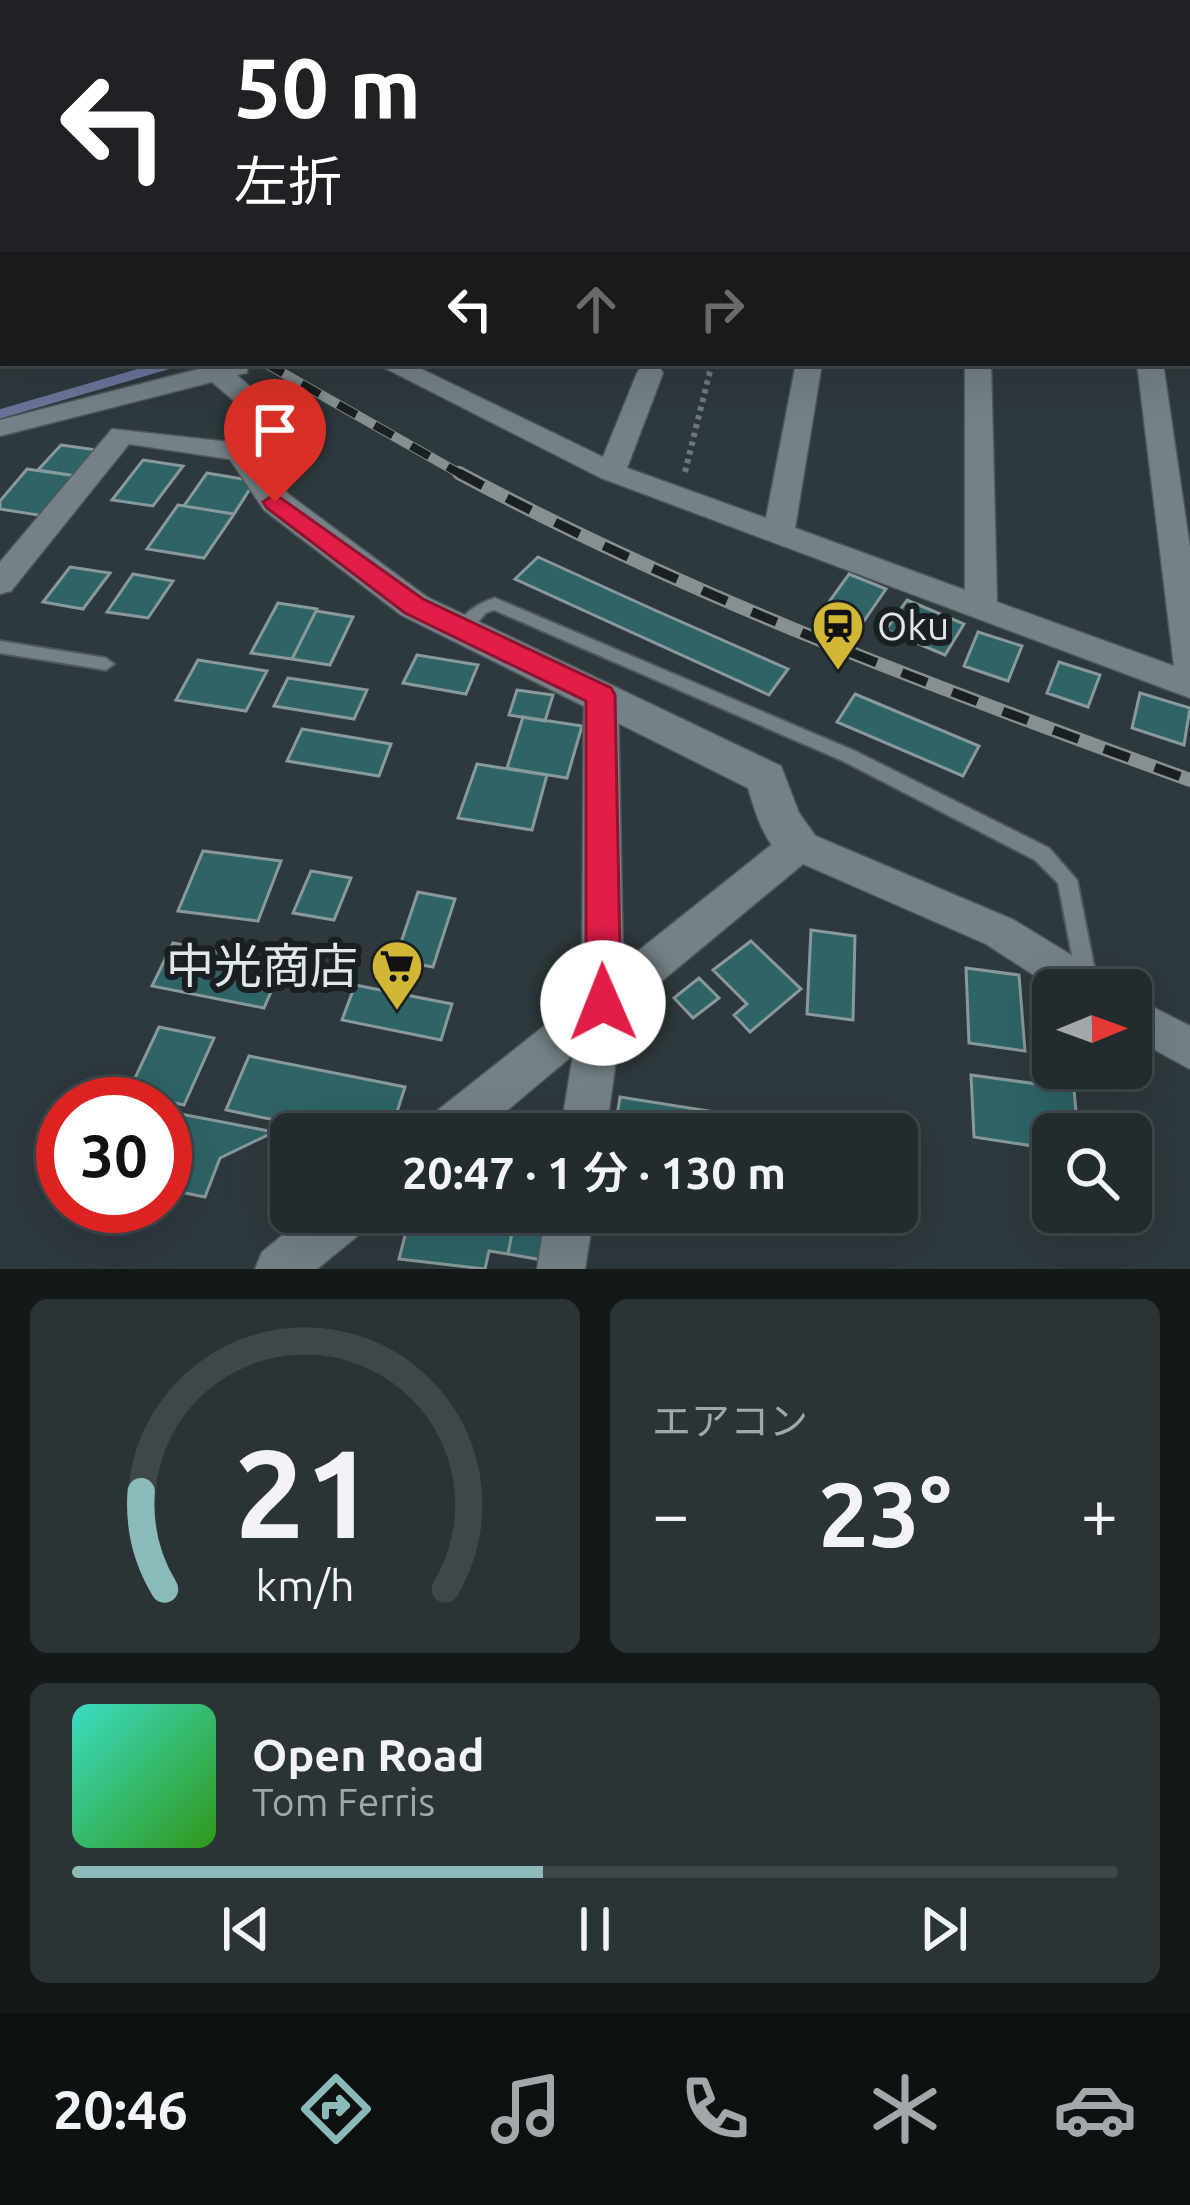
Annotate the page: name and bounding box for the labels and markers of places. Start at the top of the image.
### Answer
pin [224,379,326,502]
station icon: Oku [810,598,866,672]
place label: Oku [877,604,949,647]
place label: 中光商店 [166,938,358,992]
supermarket icon: 中光商店 [369,938,425,1012]

